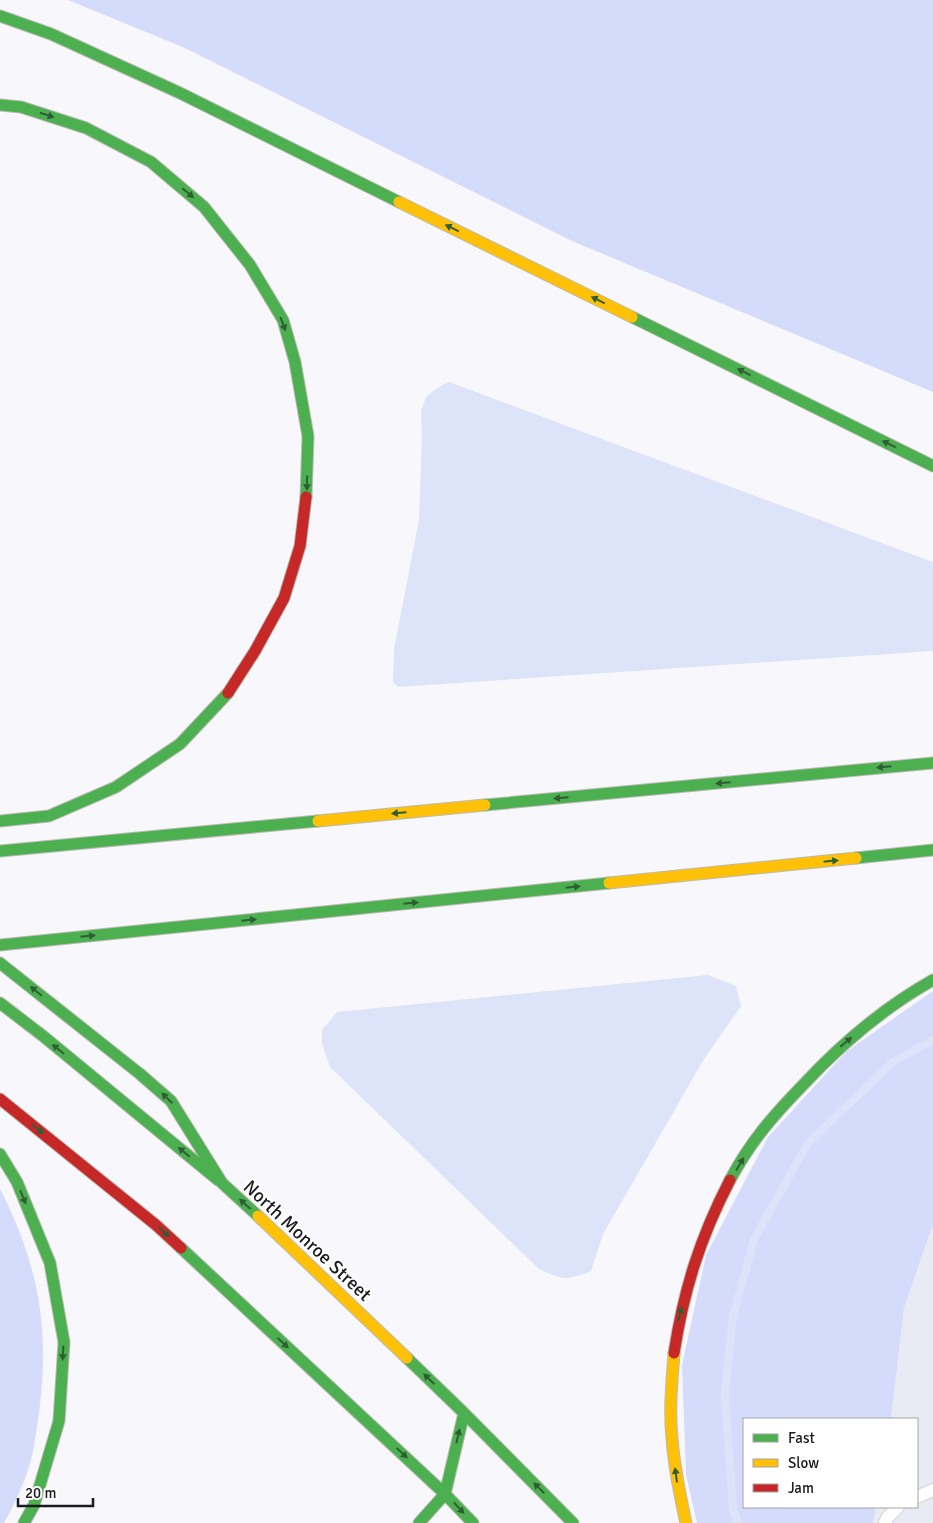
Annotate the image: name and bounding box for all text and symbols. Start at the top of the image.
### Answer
one-way arrow [40,112,55,120]
one-way arrow [181,188,194,199]
one-way arrow [445,224,460,232]
one-way arrow [591,296,605,304]
one-way arrow [279,317,287,332]
one-way arrow [737,368,751,376]
one-way arrow [882,440,896,448]
one-way arrow [303,475,311,491]
one-way arrow [876,763,892,771]
one-way arrow [714,779,730,787]
one-way arrow [553,794,569,802]
one-way arrow [391,809,407,817]
one-way arrow [823,857,839,865]
one-way arrow [565,883,581,891]
one-way arrow [403,899,419,907]
one-way arrow [242,916,258,924]
one-way arrow [80,932,96,940]
one-way arrow [30,986,43,997]
one-way arrow [839,1036,852,1047]
one-way arrow [52,1043,65,1054]
one-way arrow [161,1092,173,1104]
one-way arrow [31,1124,44,1135]
one-way arrow [178,1146,191,1157]
one-way arrow [735,1157,744,1170]
street label: North Monroe Street [238,1175,377,1307]
one-way arrow [19,1190,27,1205]
one-way arrow [239,1198,251,1210]
one-way arrow [157,1226,169,1238]
one-way arrow [676,1307,684,1322]
one-way arrow [276,1337,288,1349]
one-way arrow [59,1345,67,1361]
one-way arrow [423,1374,435,1386]
legend [743,1418,918,1508]
one-way arrow [455,1428,463,1444]
text: Fast [788,1429,815,1447]
one-way arrow [395,1447,407,1459]
text: Slow [788,1454,819,1472]
one-way arrow [672,1467,680,1483]
scale bar [18,1476,92,1508]
text: Jam [788,1479,814,1497]
one-way arrow [533,1483,545,1495]
text: 20 m [25,1484,56,1502]
one-way arrow [453,1502,465,1514]

